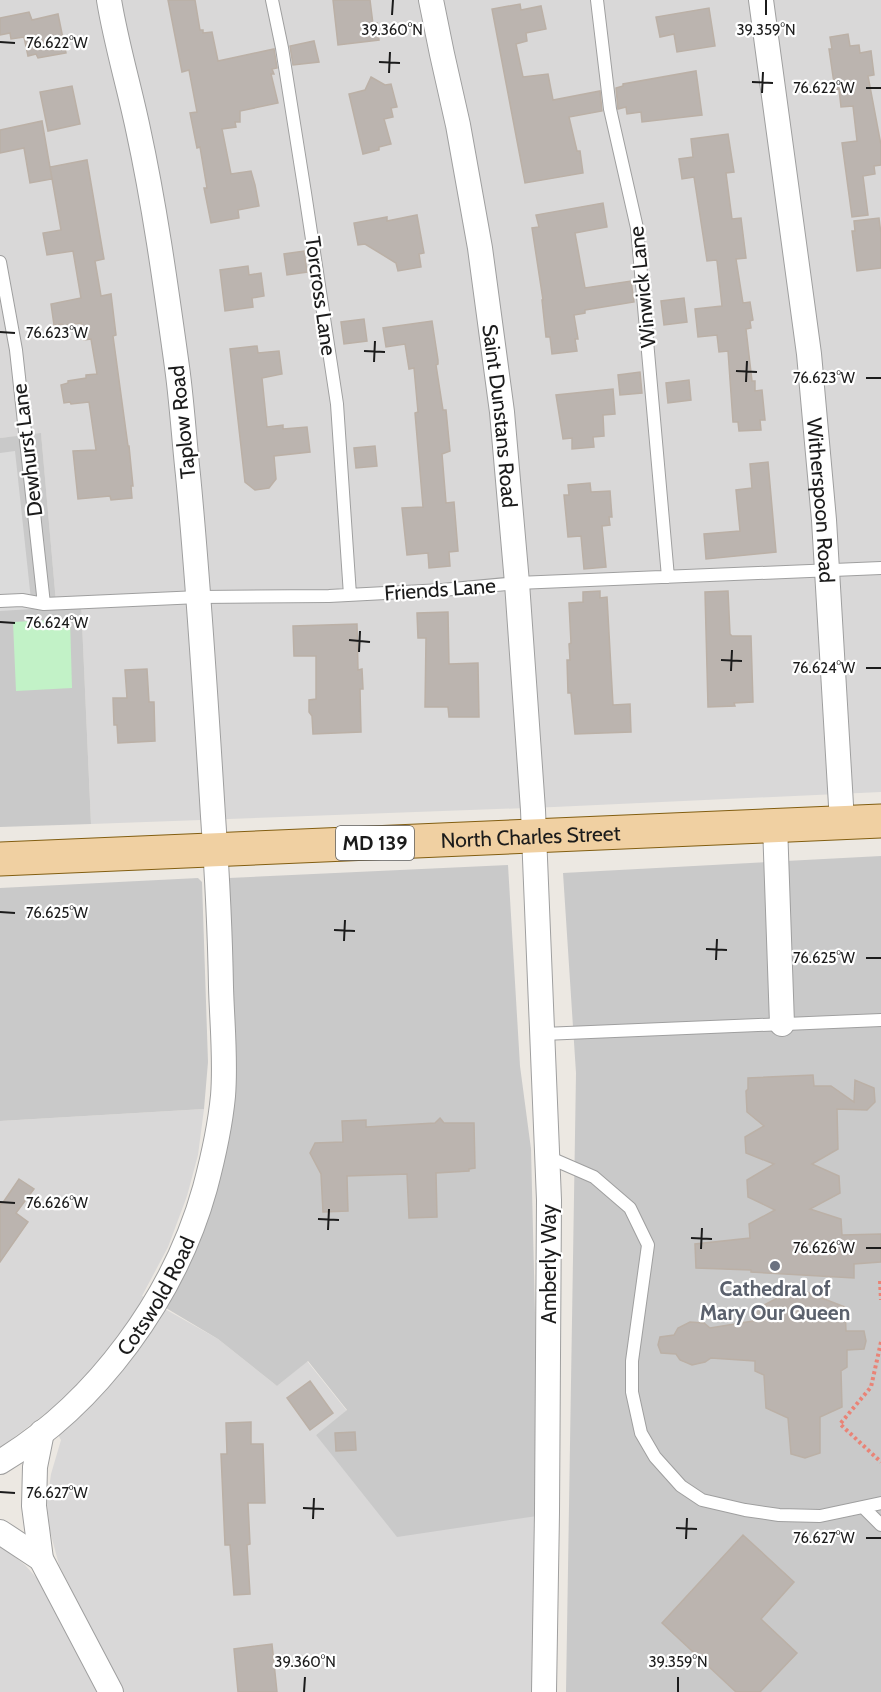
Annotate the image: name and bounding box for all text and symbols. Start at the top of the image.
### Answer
text: 39.360°N [361,21,423,39]
text: 39.359°N [736,21,796,39]
text: 76.622°W [26,34,89,52]
text: 76.622°W [793,79,856,97]
street label: Winwick Lane [623,225,661,349]
street label: Torcross Lane [300,235,342,357]
street label: Saint Dunstans Road [478,322,523,509]
text: 76.623°W [26,324,89,342]
street label: Taplow Road [164,364,200,480]
text: 76.623°W [793,369,856,387]
street label: Dewhurst Lane [6,382,48,518]
street label: Witherspoon Road [802,417,840,584]
street label: Friends Lane [383,573,497,605]
text: 76.624°W [26,614,89,632]
text: 76.624°W [793,659,856,677]
street label: North Charles Street [440,820,621,852]
road number: MD 139 [336,826,414,860]
text: 76.625°W [26,904,89,922]
text: 76.625°W [793,949,856,967]
text: 76.626°W [26,1194,89,1212]
street label: Amberly Way [536,1204,561,1324]
street label: Cotswold Road [111,1232,200,1360]
text: 76.626°W [793,1239,856,1257]
marker: Cathedral of Mary Our Queen [768,1259,782,1273]
place label: Cathedral of Mary Our Queen [700,1276,850,1325]
text: 76.627°W [26,1484,88,1502]
text: 76.627°W [793,1529,855,1547]
text: 39.360°N [274,1653,336,1671]
text: 39.359°N [648,1653,708,1671]

